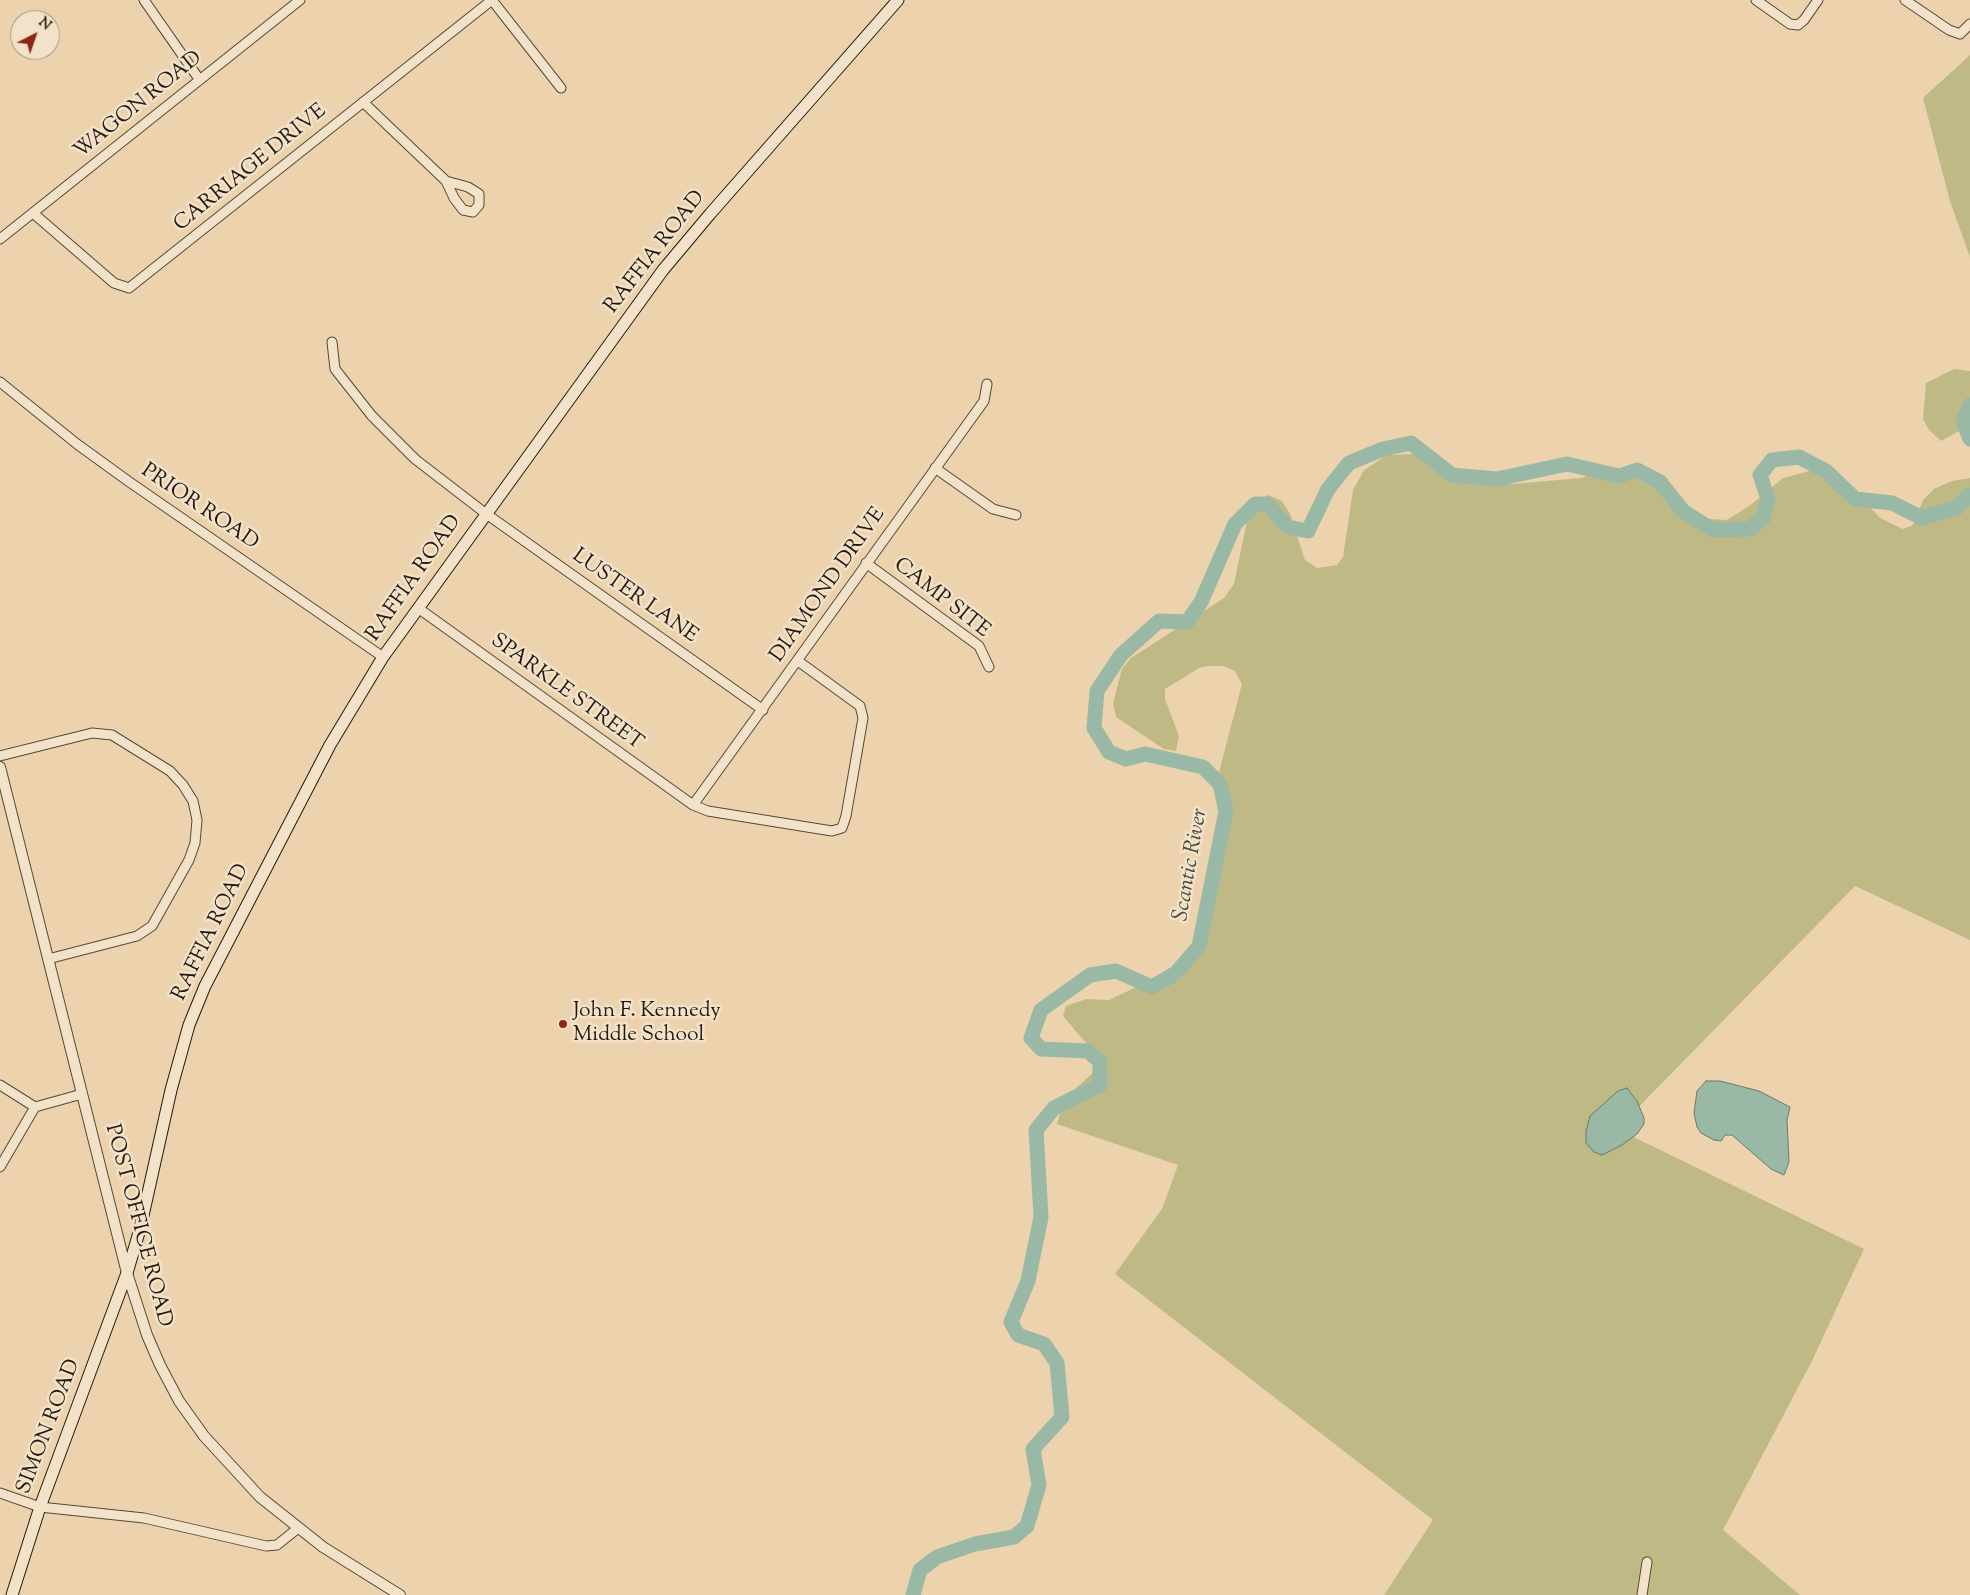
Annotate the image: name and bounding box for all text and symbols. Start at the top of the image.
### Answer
north arrow [10,10,60,60]
text: N [33,13,55,36]
street label: WAGON ROAD [70,47,208,165]
street label: CARRIAGE DRIVE [170,100,332,238]
street label: RAFFIA ROAD [600,187,712,319]
street label: PRIOR ROAD [135,459,263,557]
street label: DIAMOND DRIVE [766,504,892,668]
street label: RAFFIA ROAD [362,511,468,647]
street label: LUSTER LANE [566,544,702,650]
street label: CAMP SITE [888,554,994,644]
street label: SPARKLE STREET [485,629,647,757]
water label: Scantic River [1169,807,1215,923]
street label: RAFFIA ROAD [168,861,256,1005]
place label: John F. Kennedy Middle School [573,999,721,1049]
marker: John F. Kennedy Middle School [557,1018,569,1030]
street label: POST OFFICE ROAD [98,1122,176,1330]
street label: SIMON ROAD [13,1356,87,1498]

